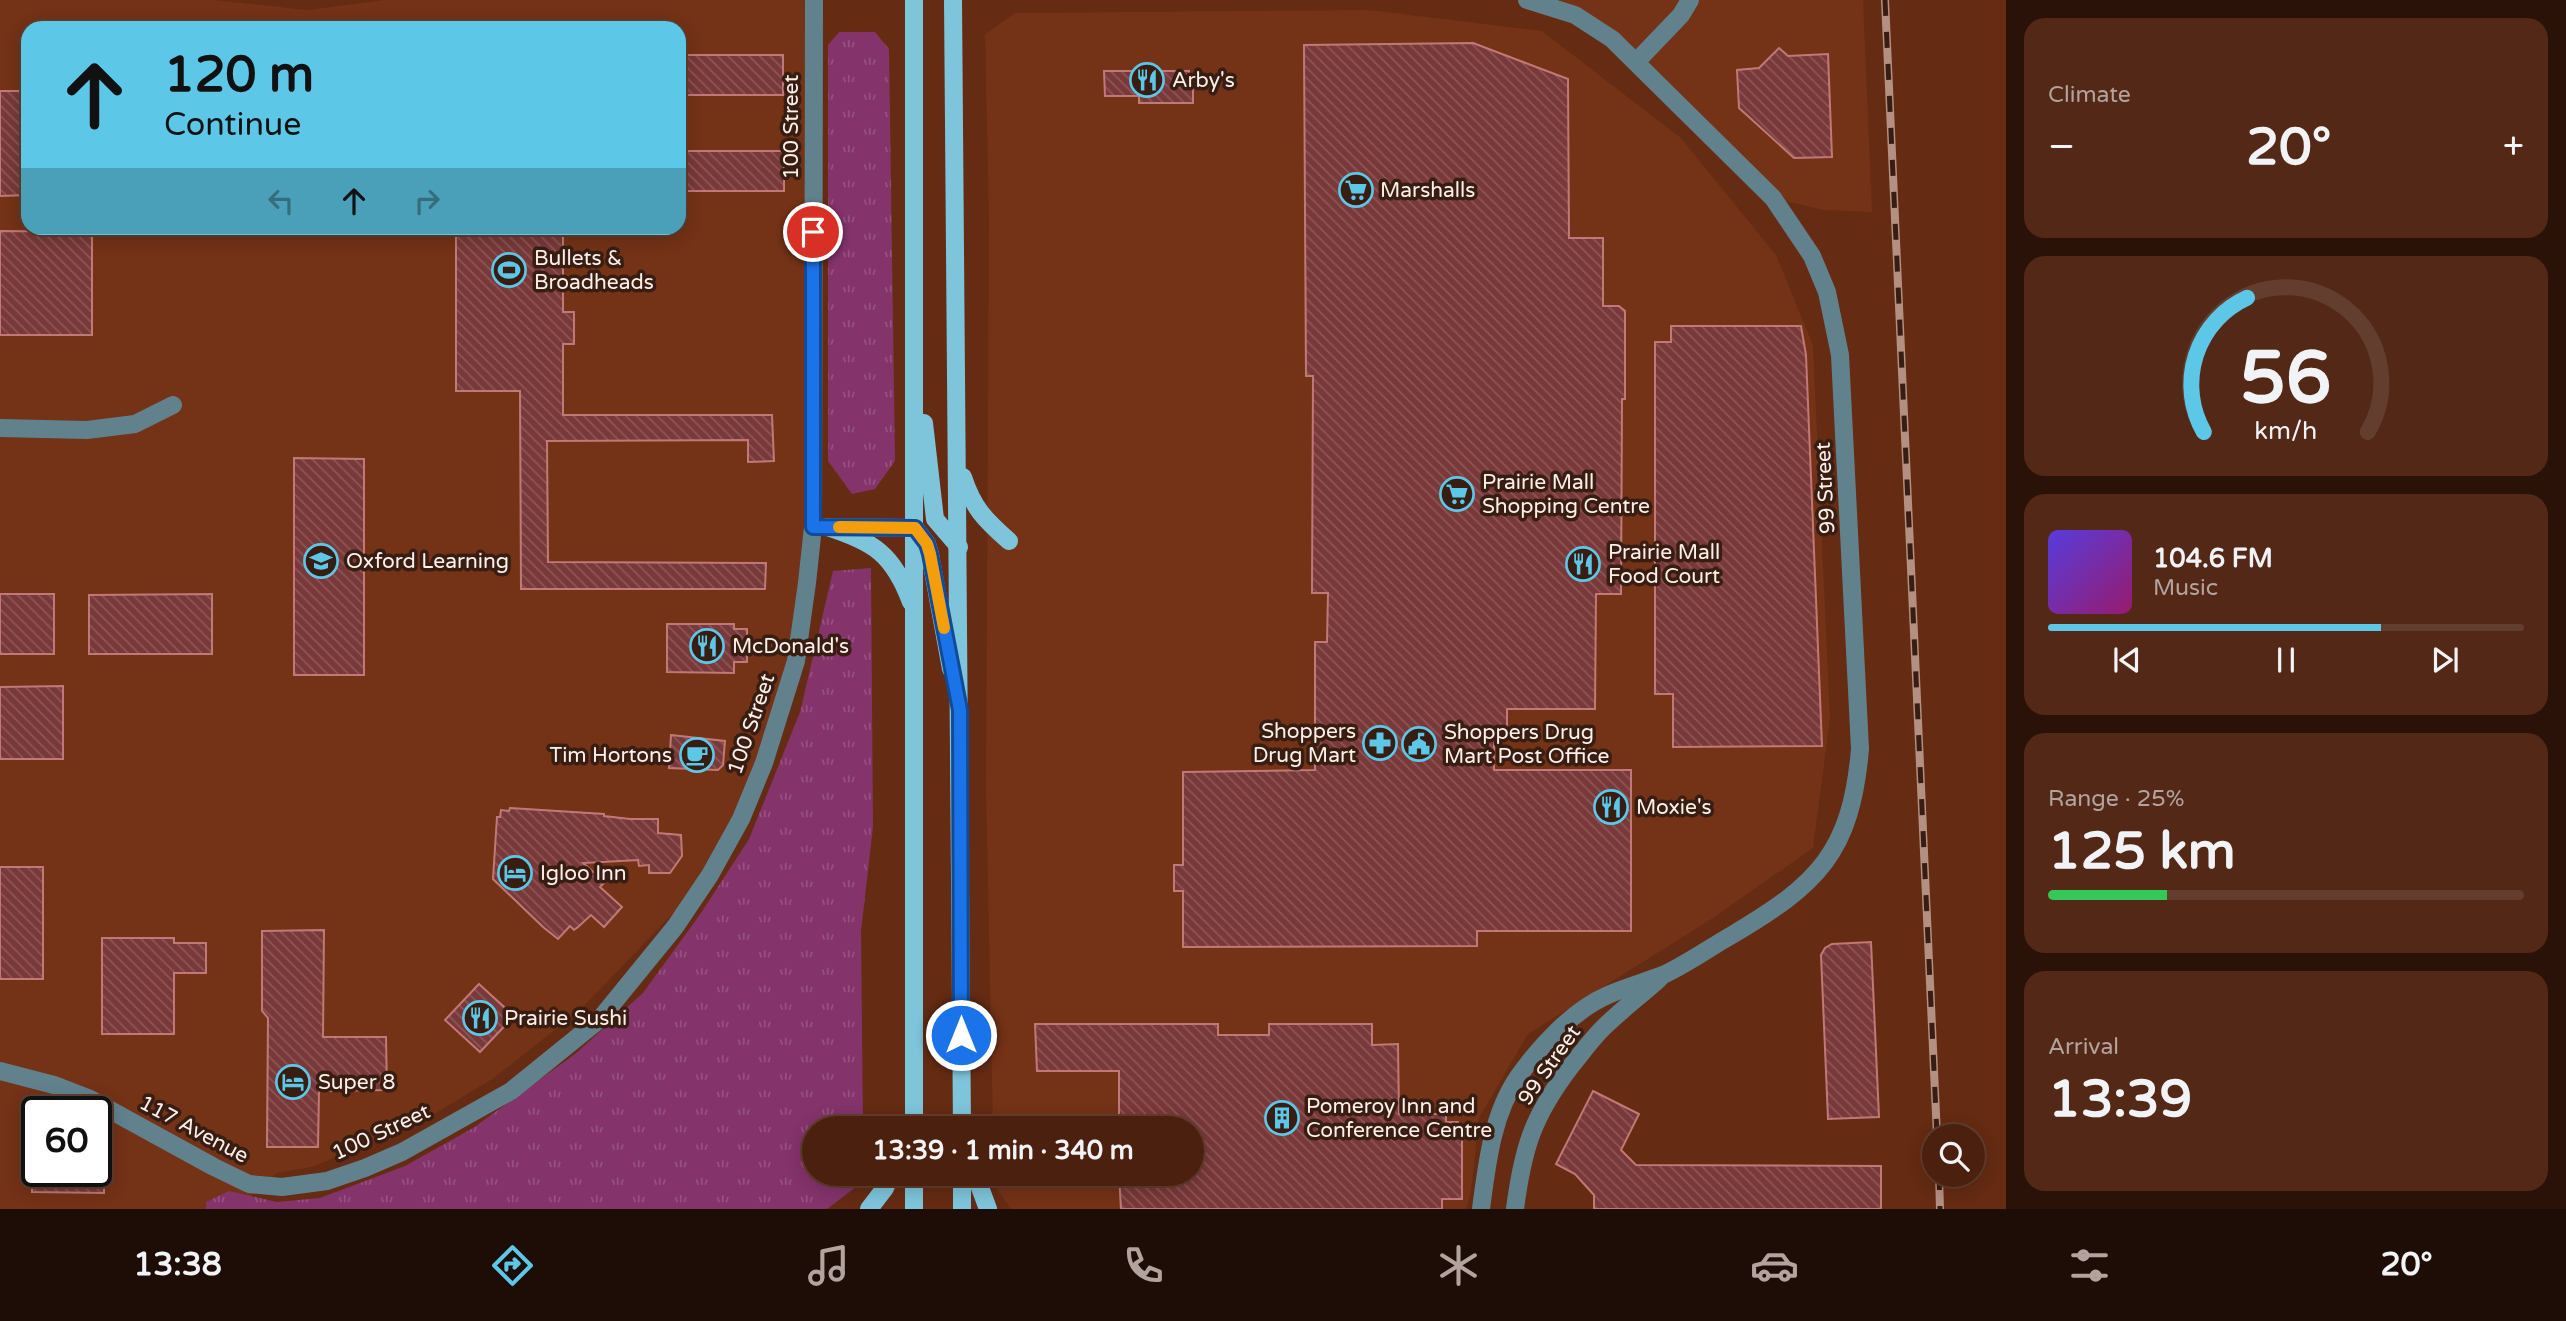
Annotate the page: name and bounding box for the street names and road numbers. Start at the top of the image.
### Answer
street label: 100 Street [779,74,804,180]
street label: 99 Street [1811,441,1840,534]
street label: 100 Street [723,670,780,778]
street label: 99 Street [1513,1020,1586,1110]
street label: 117 Avenue [135,1090,253,1169]
street label: 100 Street [328,1099,434,1166]

